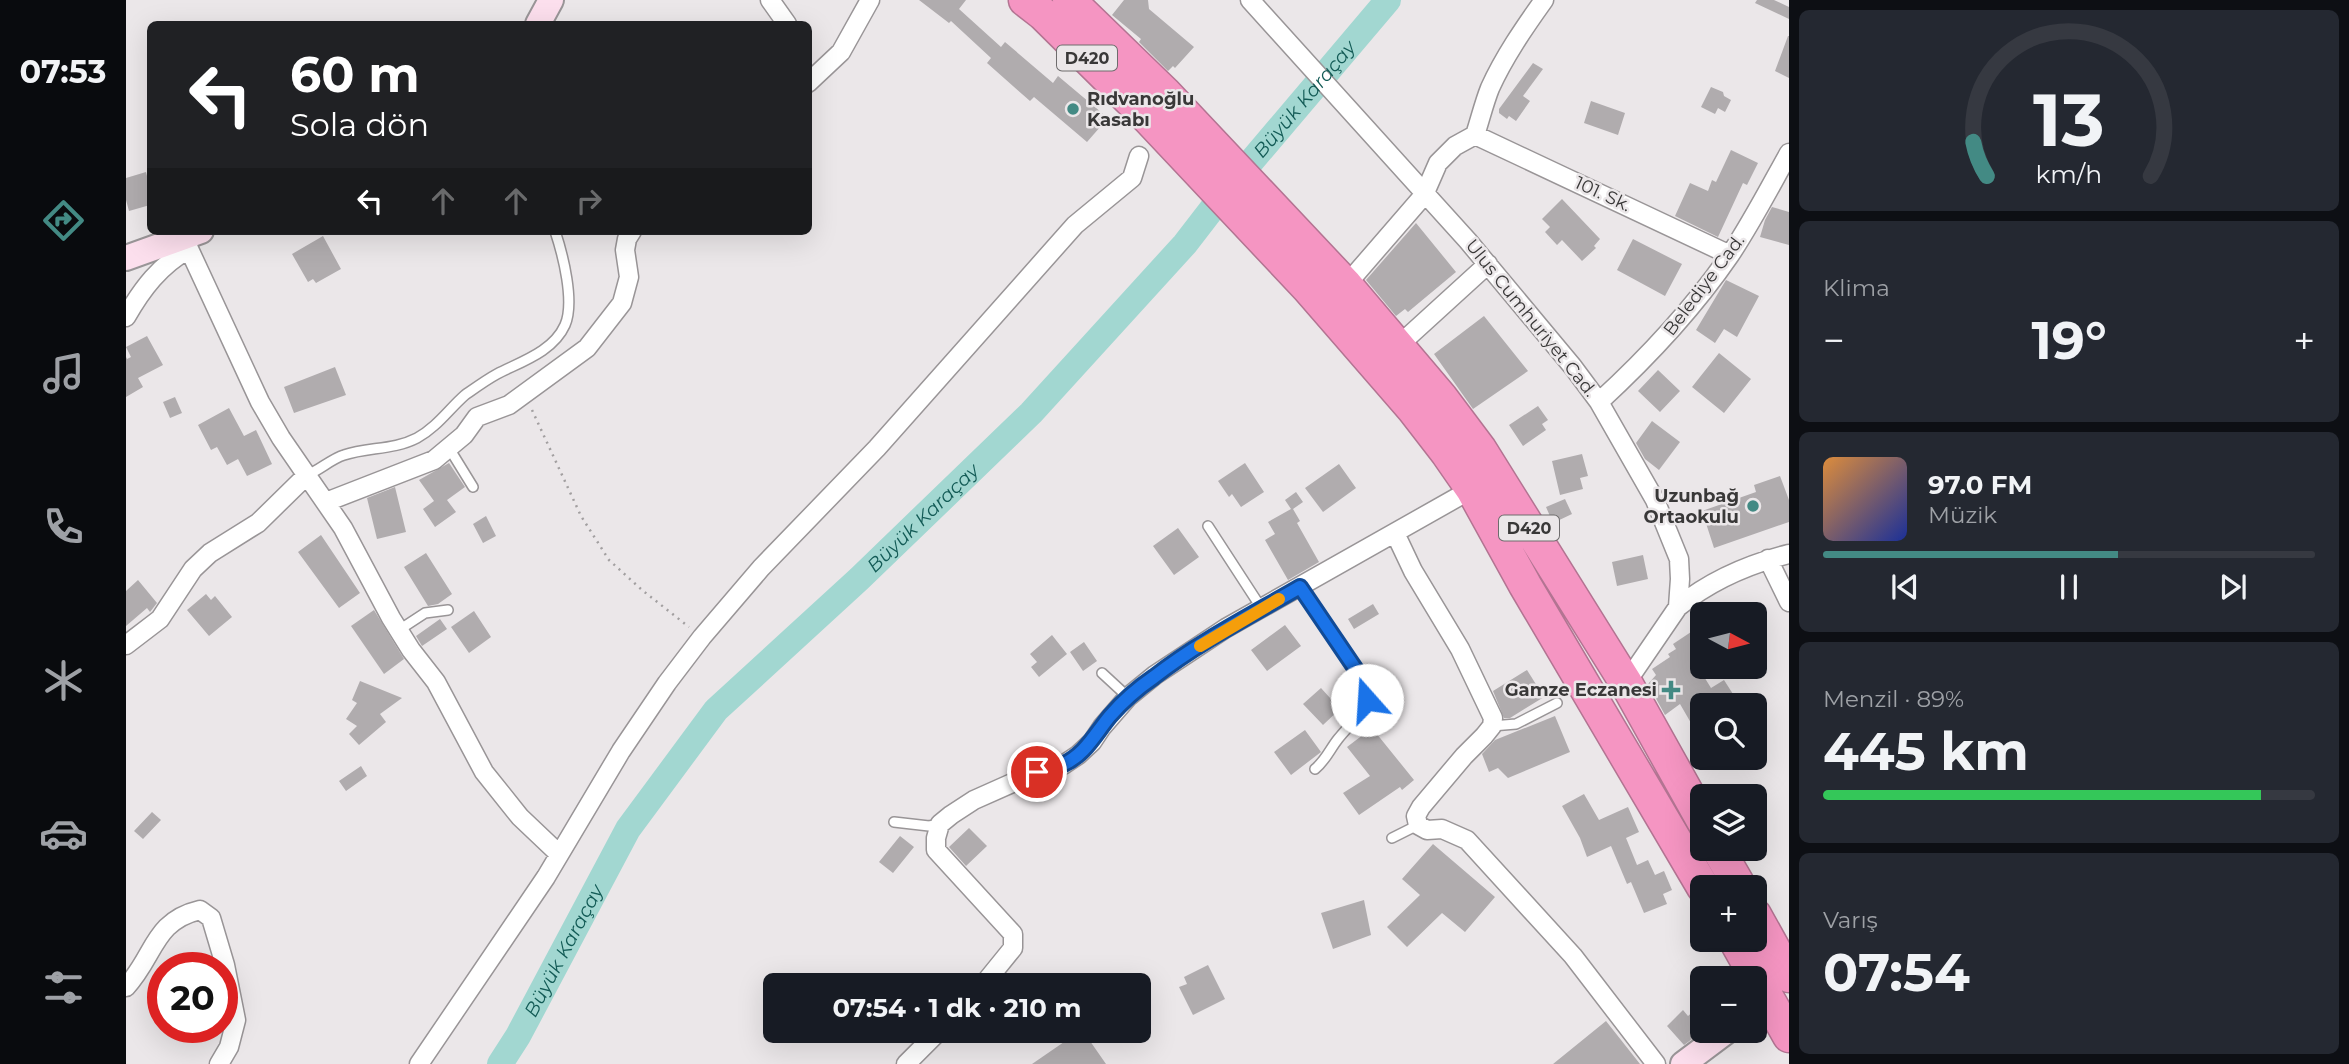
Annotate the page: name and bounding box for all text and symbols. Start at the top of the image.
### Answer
water label: Büyük Karaçay [1248,34,1361,162]
text: 60 m [290,45,420,104]
road number: D420 [1057,46,1117,71]
icon: left [175,49,266,140]
text: 07:53 [19,52,107,91]
text: 13 [2033,77,2105,165]
place label: Rıdvanoğlu Kasabı [1087,88,1194,131]
marker: Rıdvanoğlu Kasabı [1065,101,1081,117]
text: Sola dön [290,105,429,144]
text: km/h [2036,159,2102,189]
street label: 101. Sk. [1571,172,1635,216]
icon: left [351,182,389,220]
icon: ahead [424,182,462,220]
icon: ahead [497,182,535,220]
icon: right [570,182,608,220]
icon: directions [39,196,88,245]
street label: Belediye Cad. [1659,230,1749,340]
street label: Ulus Cumhuriyet Cad. [1461,235,1601,401]
text: Klima [1823,274,1890,302]
text: 19° [2031,309,2107,372]
text: − [1823,317,1845,364]
text: + [2293,317,2315,364]
icon: music [39,349,88,398]
water label: Büyük Karaçay [862,457,984,577]
text: 97.0 FM [1928,469,2032,501]
place label: Uzunbağ Ortaokulu [1644,485,1739,528]
marker: Uzunbağ Ortaokulu [1745,498,1761,514]
text: Müzik [1928,501,1997,529]
icon: phone [39,502,88,551]
road number: D420 [1499,516,1559,540]
icon: previous [1886,568,1924,606]
icon: pause [2050,568,2088,606]
icon: next [2214,568,2252,606]
north arrow [1690,602,1768,679]
map controls [1690,602,1767,1043]
icon: climate [39,656,88,705]
position arrow [1330,663,1404,737]
place label: Gamze Eczanesi [1505,679,1657,701]
marker: Gamze Eczanesi [1663,682,1679,698]
text: Menzil · 89% [1823,685,1964,713]
button: search [1690,693,1767,770]
text: 445 km [1823,720,2029,783]
pin [1007,742,1067,802]
icon: arrive [1018,753,1056,791]
button: layers [1690,784,1767,861]
icon: car [39,809,88,858]
button: + [1690,875,1767,952]
water label: Büyük Karaçay [519,879,609,1021]
text: Varış [1823,906,1878,934]
text: 07:54 [1823,941,1970,1004]
speed limit sign: 20 [147,952,238,1043]
icon: filters [39,963,88,1012]
button: − [1690,966,1767,1043]
text: 07:54 · 1 dk · 210 m [833,992,1081,1024]

